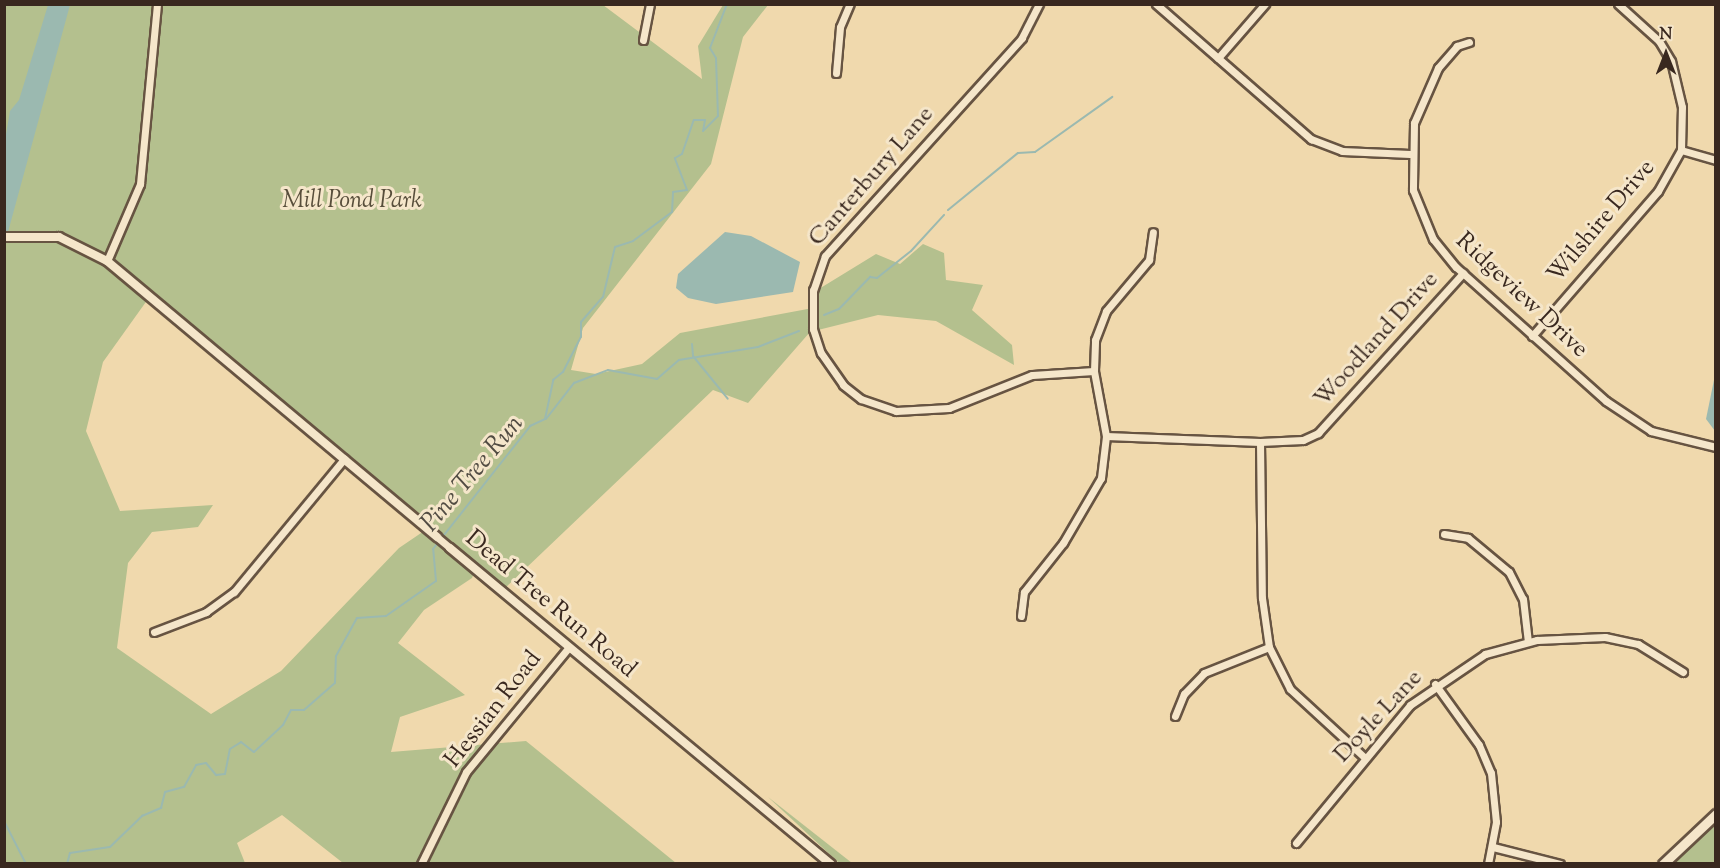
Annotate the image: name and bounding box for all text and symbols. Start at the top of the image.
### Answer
north arrow [1636,24,1696,84]
text: N [1660,24,1672,47]
street label: Canterbury Lane [803,101,941,253]
street label: Wilshire Drive [1542,155,1662,289]
park label: Mill Pond Park [282,188,422,216]
street label: Ridgeview Drive [1449,227,1593,365]
street label: Woodland Drive [1309,266,1445,414]
water label: Pine Tree Run [415,409,531,539]
street label: Dead Tree Run Road [459,525,641,685]
street label: Hessian Road [440,646,548,774]
street label: Doyle Lane [1329,665,1429,769]

